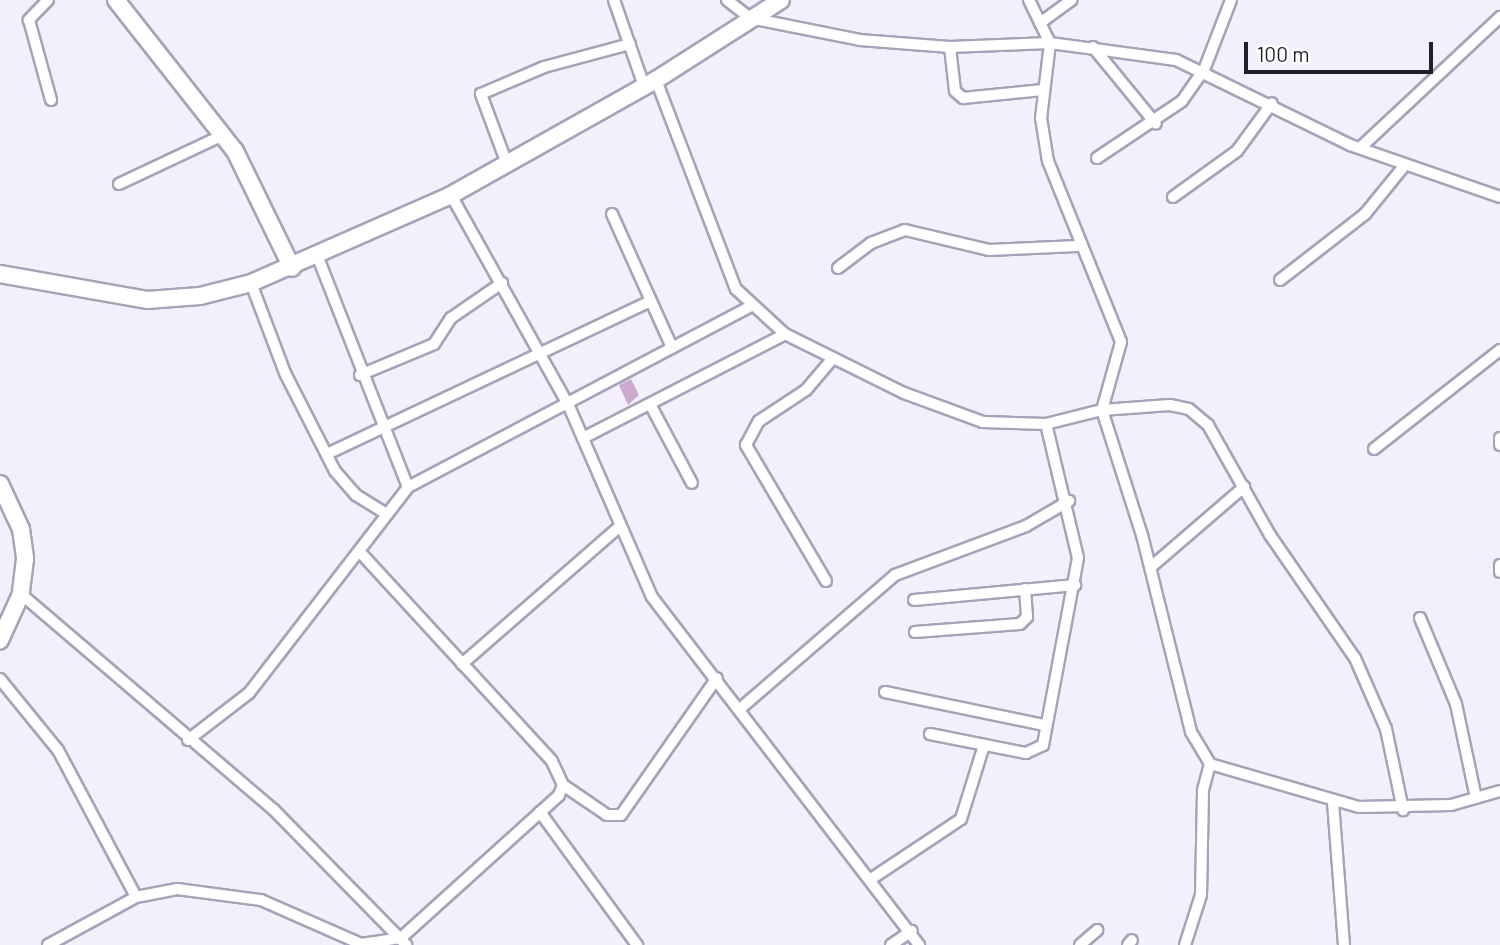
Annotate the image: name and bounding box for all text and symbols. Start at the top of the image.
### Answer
scale bar [1248,28,1437,72]
text: 100 m [1257,41,1310,66]

